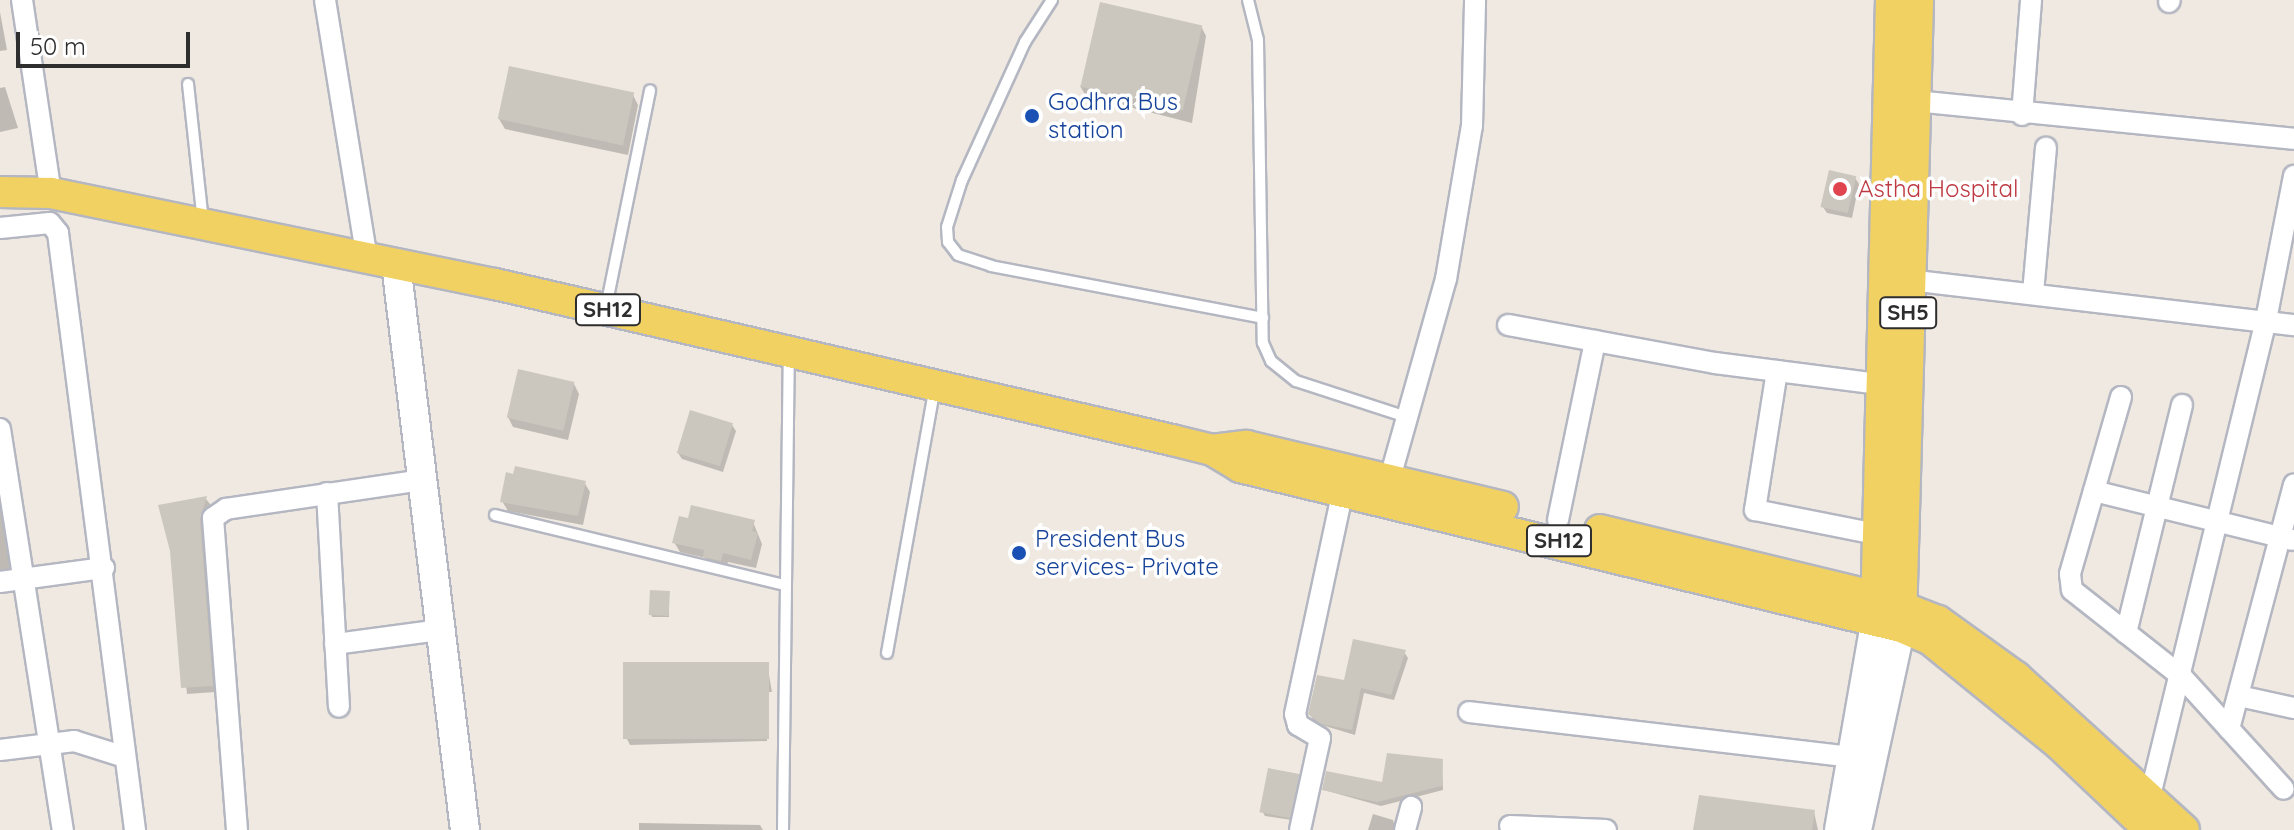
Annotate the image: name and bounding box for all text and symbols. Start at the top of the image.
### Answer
scale bar [20,16,194,66]
text: 50 m [30,31,86,61]
place label: Godhra Bus station [1048,88,1178,144]
marker: Godhra Bus station [1023,107,1041,125]
place label: Astha Hospital [1858,175,2019,203]
marker: Astha Hospital [1829,178,1851,200]
road number: SH12 [574,292,642,328]
road number: SH5 [1878,295,1938,331]
road number: SH12 [1525,523,1593,559]
place label: President Bus services- Private [1035,525,1219,581]
marker: President Bus services- Private [1010,544,1028,562]

